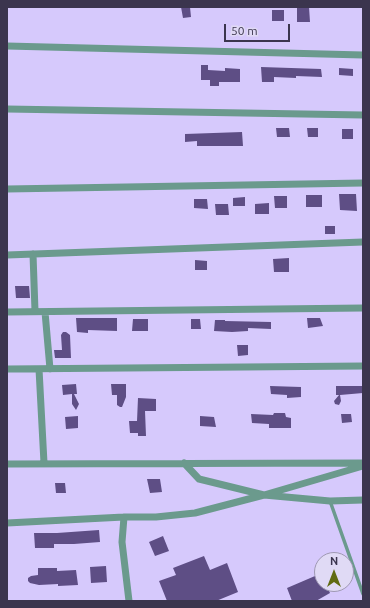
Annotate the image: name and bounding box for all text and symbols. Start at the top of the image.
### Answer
scale bar [226,16,292,42]
text: 50 m [231,24,258,37]
north arrow [314,552,354,592]
text: N [330,555,338,567]

